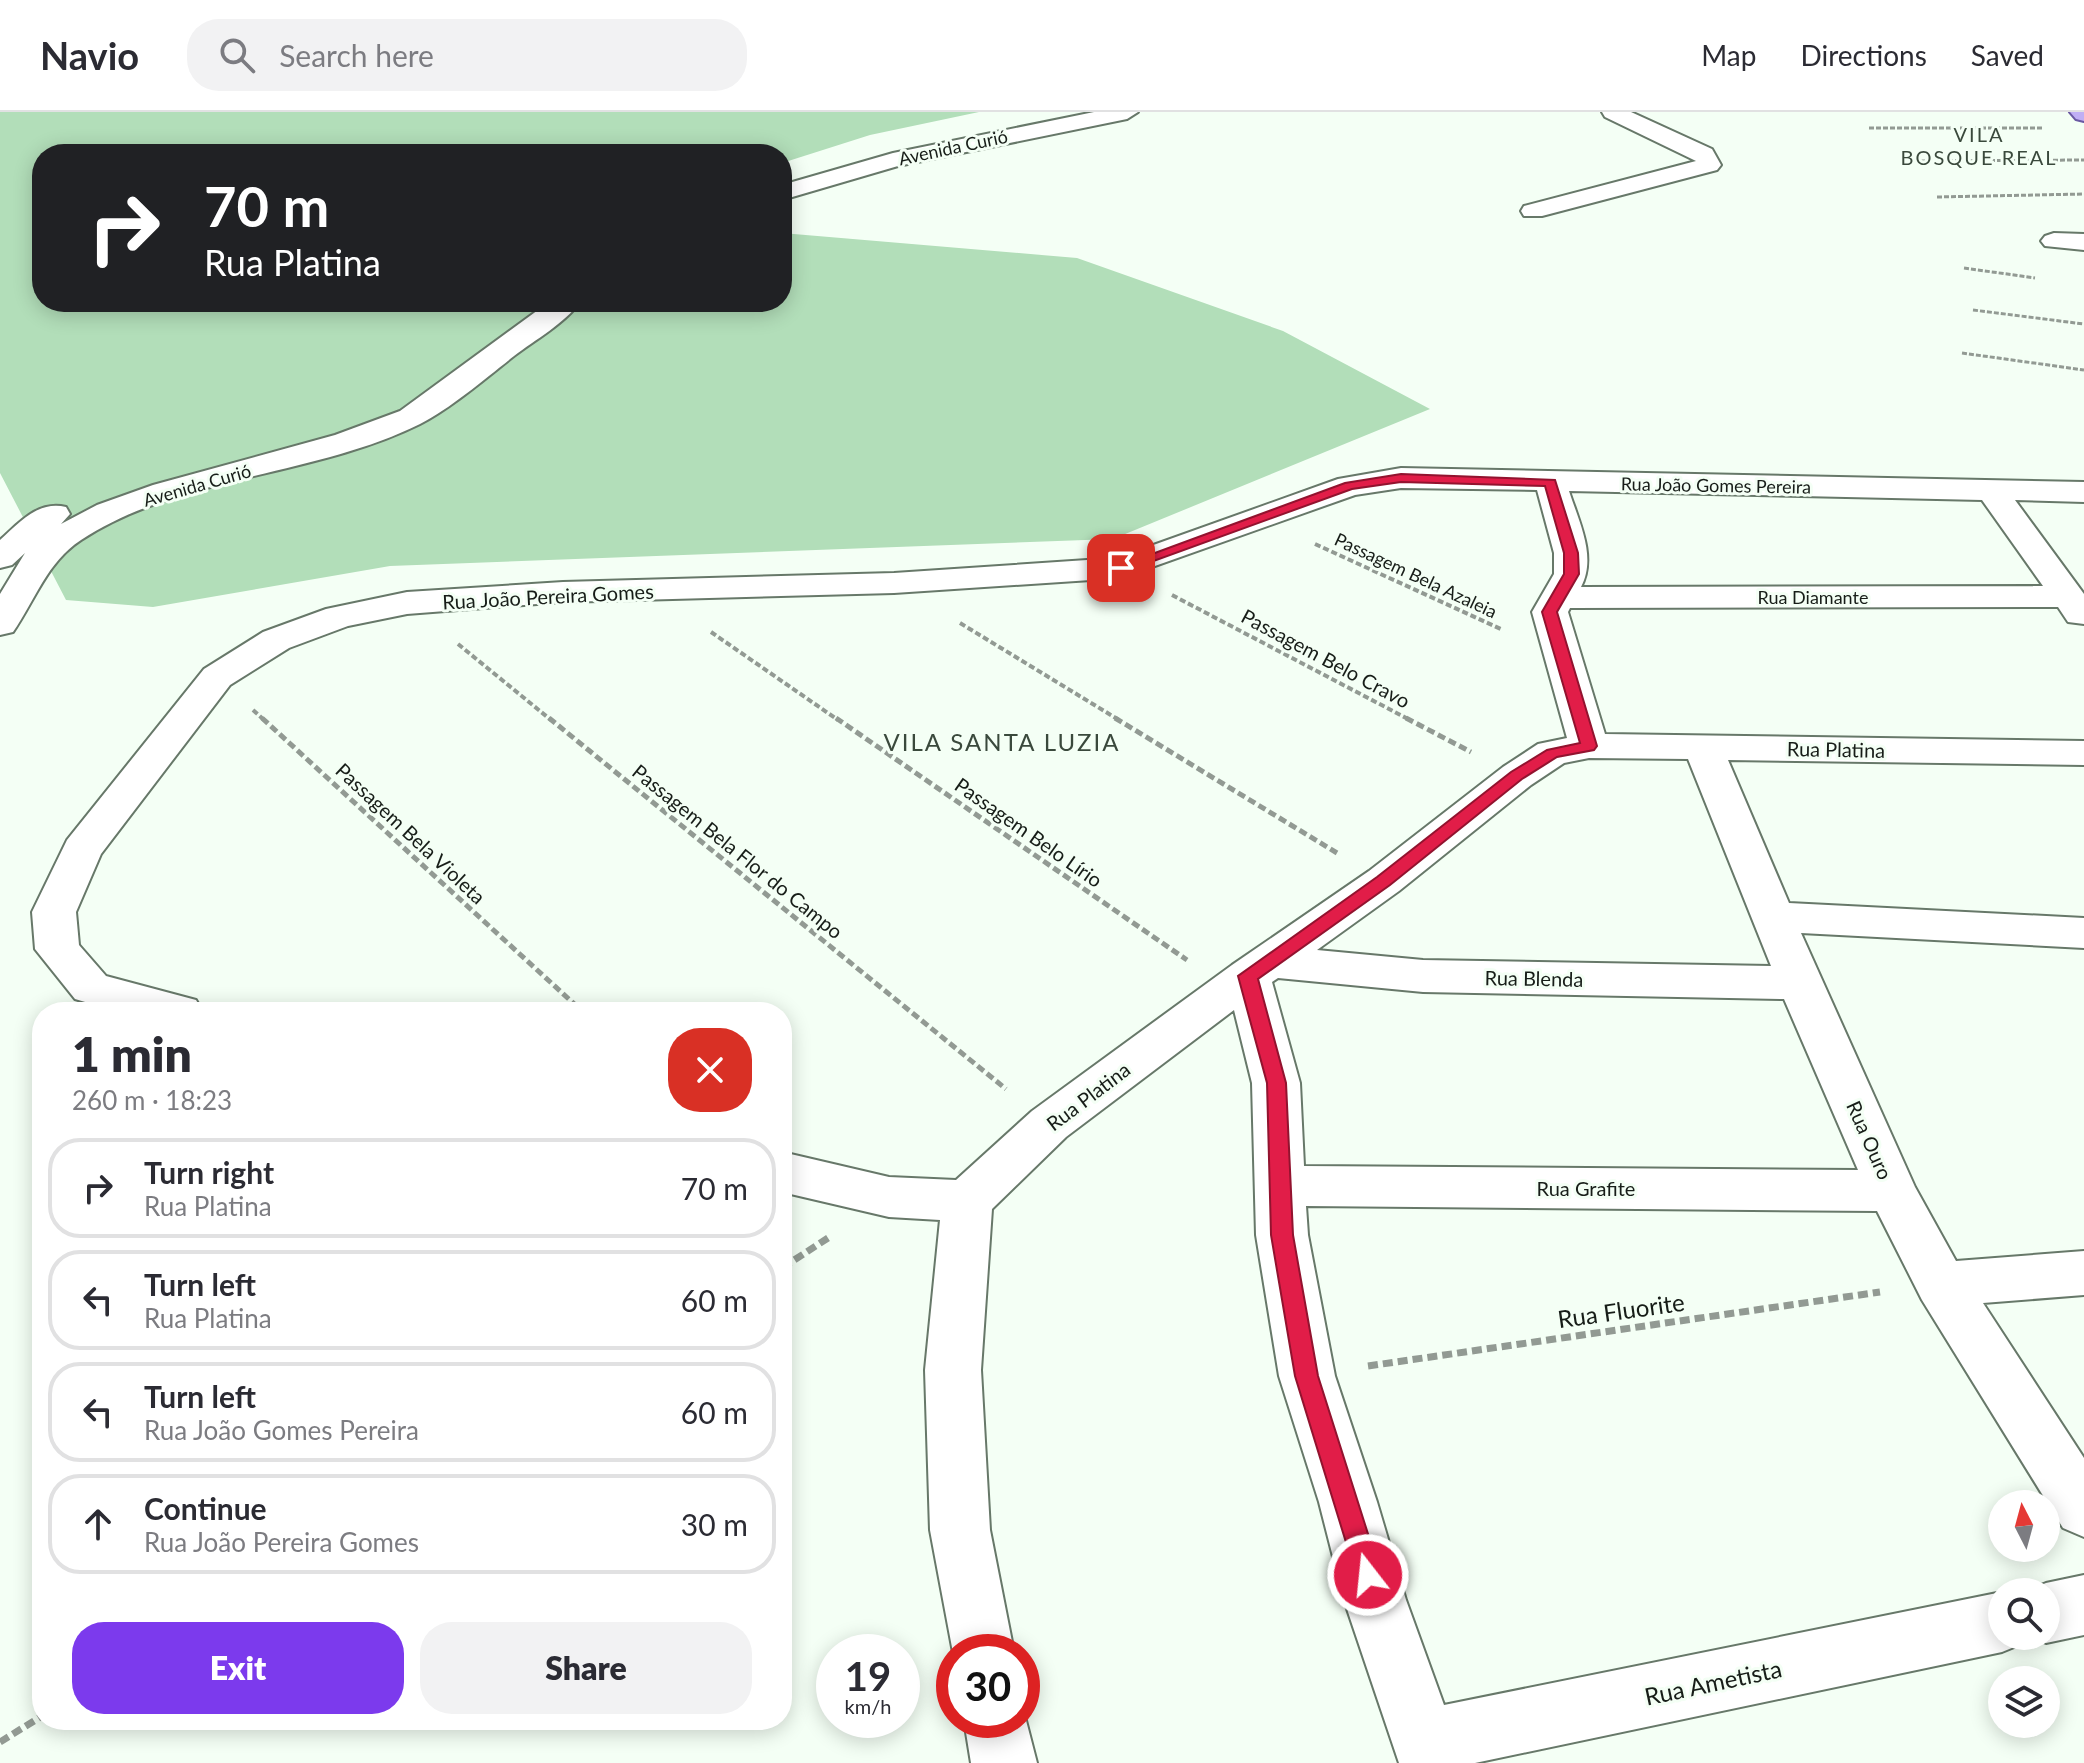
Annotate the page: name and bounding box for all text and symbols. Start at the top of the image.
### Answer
search box [187,19,747,91]
text: Navio [40,32,139,78]
icon: search [215,33,259,77]
text: Search here [279,37,434,73]
text: Map [1701,38,1756,72]
text: Directions [1800,38,1927,72]
text: Saved [1971,38,2044,72]
district label: VILA BOSQUE REAL [1900,122,2058,169]
street label: Avenida Curió [896,125,1010,169]
text: 70 m [204,172,329,239]
icon: right [72,176,176,280]
text: Rua Platina [204,240,381,284]
street label: Avenida Curió [141,459,253,511]
street label: Rua João Gomes Pereira [1621,472,1811,498]
street label: Passagem Bela Azaleia [1331,528,1501,622]
pin [1087,534,1155,602]
icon: arrive [1099,546,1143,590]
street label: Rua João Pereira Gomes [442,578,654,614]
street label: Rua Diamante [1758,586,1868,608]
street label: Passagem Belo Cravo [1238,603,1414,713]
district label: VILA SANTA LUZIA [883,727,1121,756]
street label: Rua Platina [1787,736,1885,762]
street label: Passagem Bela Violeta [331,757,491,909]
street label: Passagem Bela Flor do Campo [628,759,848,943]
street label: Passagem Belo Lírio [951,772,1107,892]
street label: Rua Blenda [1484,965,1584,991]
text: 1 min [72,1025,192,1082]
button: close [668,1028,752,1112]
street label: Rua Platina [1042,1057,1134,1135]
text: 260 m · 18:23 [72,1084,232,1116]
street label: Rua Ouro [1842,1097,1898,1183]
text: Turn right [144,1154,274,1190]
icon: right [76,1166,120,1210]
text: 70 m [681,1170,748,1206]
street label: Rua Grafite [1537,1176,1635,1200]
text: Rua Platina [144,1190,272,1222]
text: Turn left [144,1266,256,1302]
icon: left [76,1278,120,1322]
text: 60 m [681,1282,748,1318]
street label: Rua Fluorite [1556,1287,1686,1333]
text: Rua Platina [144,1302,272,1334]
text: Turn left [144,1378,256,1414]
icon: left [76,1390,120,1434]
text: 60 m [681,1394,748,1430]
text: Rua João Gomes Pereira [144,1414,419,1446]
text: Continue [144,1490,267,1526]
north arrow [1988,1490,2060,1562]
map controls [1988,1490,2060,1738]
icon: ahead [76,1502,120,1546]
text: 30 m [681,1506,748,1542]
text: Rua João Pereira Gomes [144,1526,419,1558]
position arrow [1326,1533,1410,1617]
button: search [1988,1578,2060,1650]
button: Exit [72,1622,404,1714]
button: Share [420,1622,752,1714]
speed limit sign: 30 [936,1634,1040,1738]
text: 19 [845,1652,891,1700]
street label: Rua Ametista [1642,1653,1784,1711]
button: layers [1988,1666,2060,1738]
text: km/h [845,1694,891,1718]

